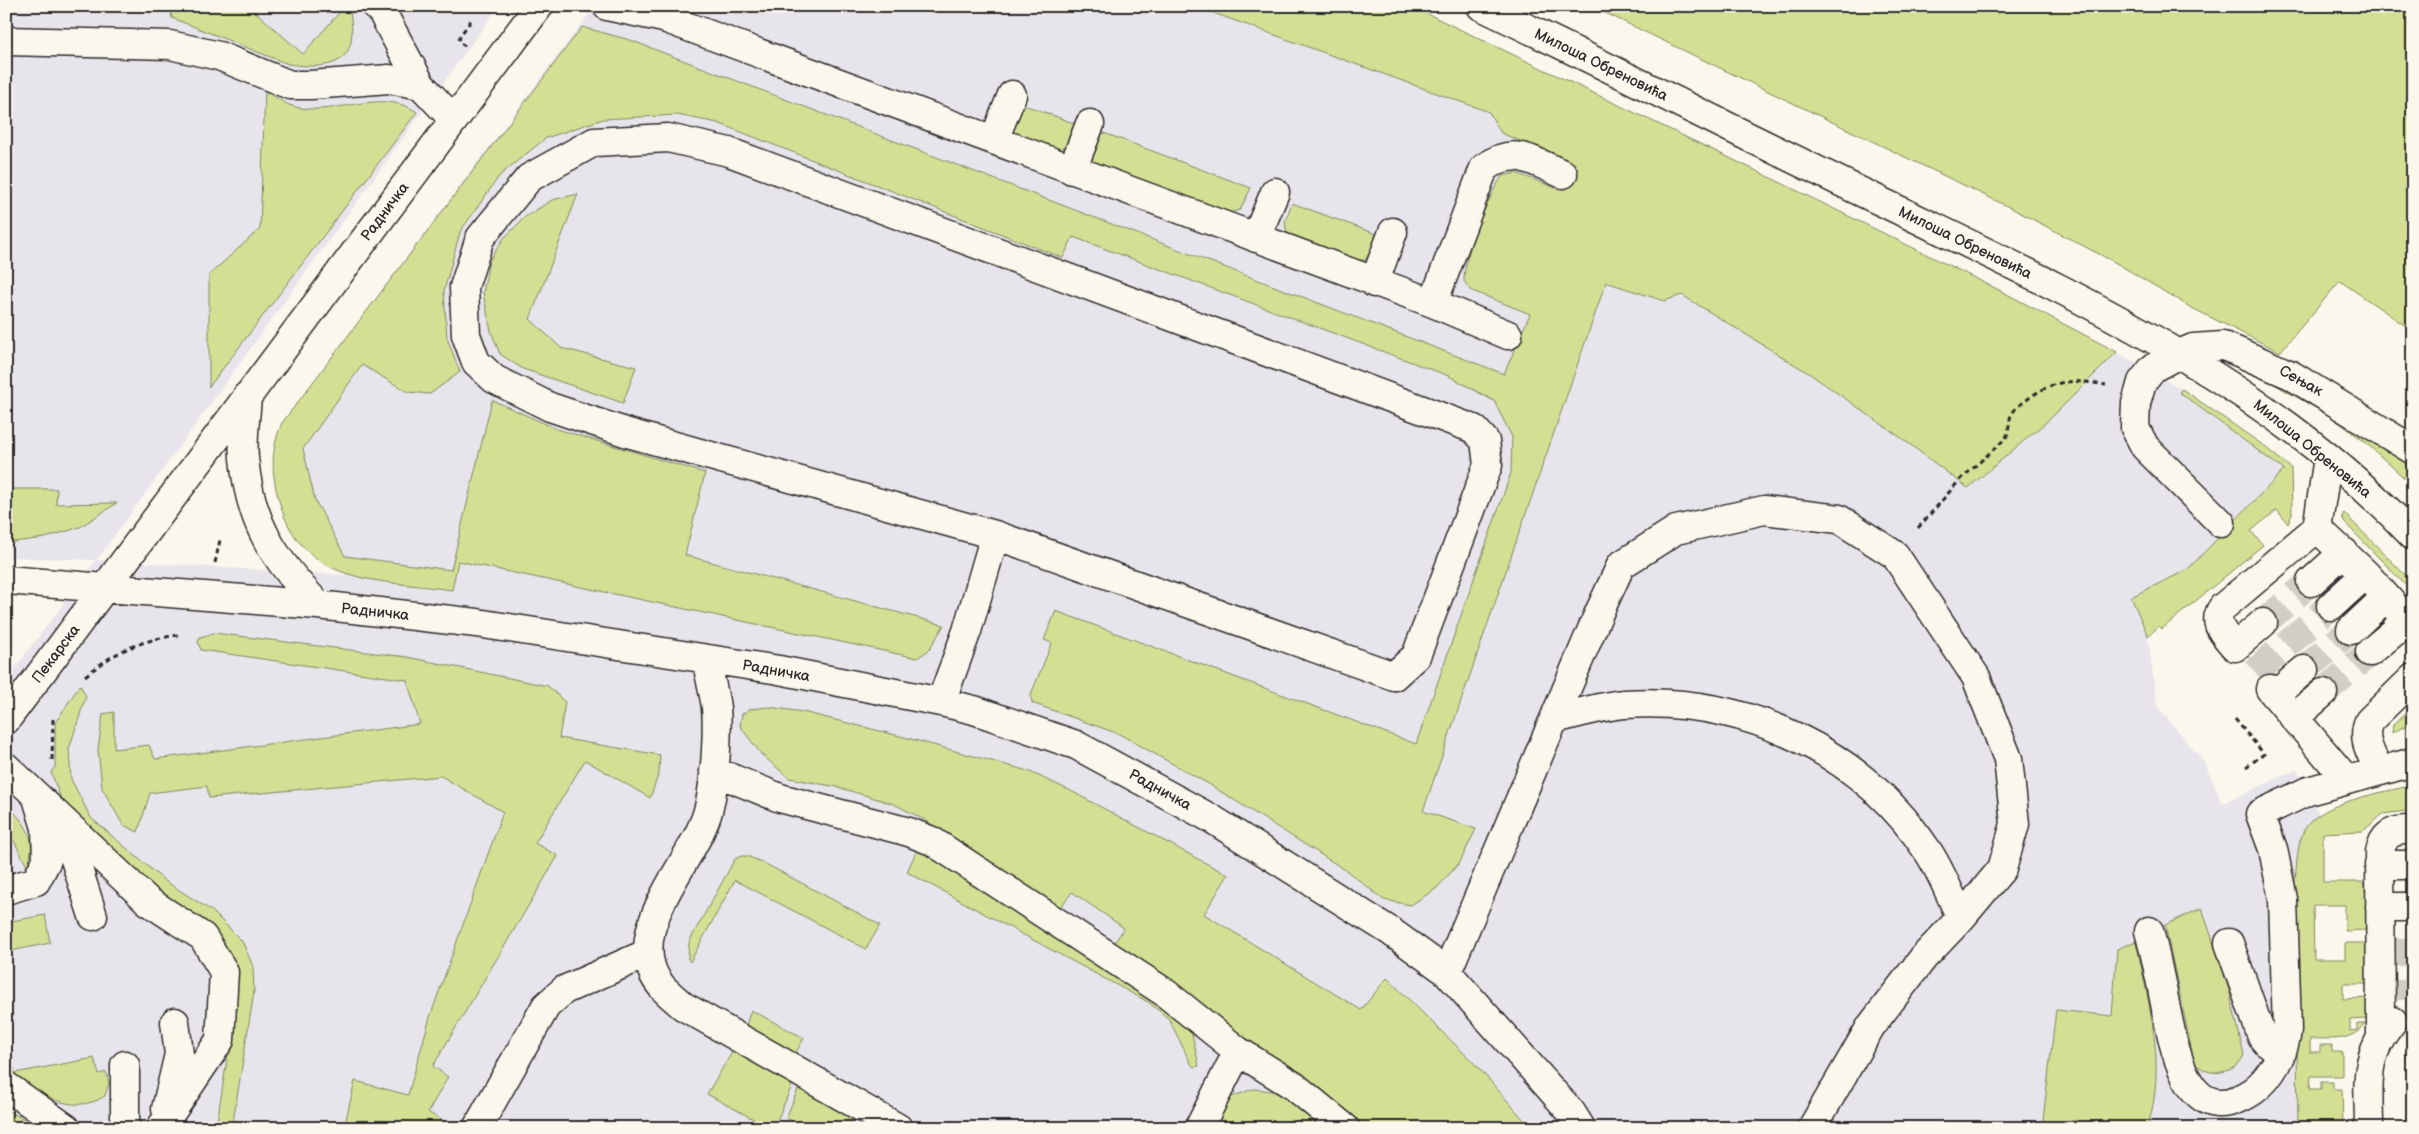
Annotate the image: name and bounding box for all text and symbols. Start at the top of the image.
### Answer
street label: Милоша Обреновића [1531,24,1671,106]
street label: Радничка [357,179,413,245]
street label: Милоша Обреновића [1895,202,2035,284]
street label: Сењак [2276,361,2326,401]
street label: Милоша Обреновића [2249,396,2375,503]
street label: Радничка [340,599,410,625]
street label: Пекарска [28,621,84,687]
street label: Радничка [741,656,812,686]
street label: Радничка [1125,765,1195,815]

